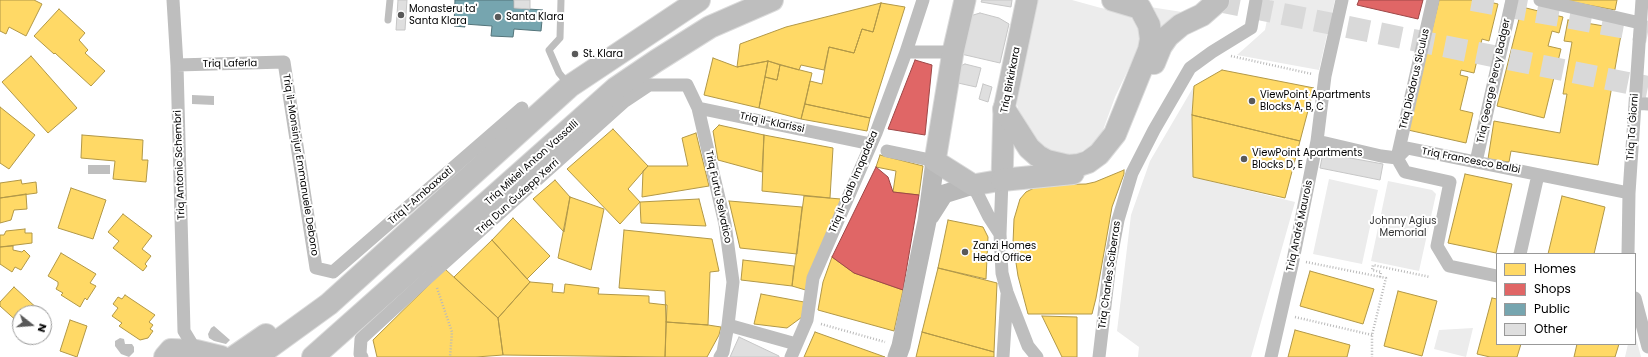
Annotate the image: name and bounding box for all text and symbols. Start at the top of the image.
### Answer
place label: Monasteru ta' Santa Klara [409,3,477,26]
marker: Monasteru ta' Santa Klara [396,10,406,20]
place label: Santa Klara [506,11,564,23]
marker: Santa Klara [493,12,503,22]
street label: Triq George Percy Badger [1475,18,1513,144]
street label: Triq Diodorus Siculus [1398,27,1432,131]
street label: Triq Birkirkara [999,46,1023,114]
place label: St. Klara [583,48,623,60]
marker: St. Klara [570,49,580,59]
street label: Triq Laferla [203,58,257,70]
street label: Triq il-Monsinjur Emmanuele Debono [280,73,320,257]
place label: ViewPoint Apartments Blocks A, B, C [1260,89,1370,112]
street label: Triq Ta' Ġiorni [1625,93,1641,161]
marker: ViewPoint Apartments Blocks A, B, C [1247,96,1257,106]
street label: Triq Antonio Schembri [172,110,188,220]
street label: Triq il-Klarissi [739,110,805,136]
street label: Triq Mikiel Anton Vassalli [483,118,581,208]
street label: Triq il-Qalb Imqaddsa [827,129,881,235]
street label: Triq Francesco Balbi [1421,146,1521,176]
place label: ViewPoint Apartments Blocks D, E [1252,147,1362,170]
street label: Triq Furtu Selvatico [702,150,734,244]
marker: ViewPoint Apartments Blocks D, E [1239,154,1249,164]
street label: Triq Dun Ǵuźepp Xerri [474,157,562,237]
street label: Triq l-Ambaxxati [386,165,456,227]
street label: Triq André Maurois [1284,179,1316,273]
park label: Johnny Agius Memorial [1370,215,1436,238]
street label: Triq Charles Sciberras [1096,220,1124,330]
place label: Zanzi Homes Head Office [973,240,1036,264]
marker: Zanzi Homes Head Office [960,247,970,257]
legend [1496,253,1636,345]
text: Homes [1534,260,1576,277]
text: Shops [1534,280,1571,297]
text: Public [1534,300,1570,317]
north arrow [12,305,52,345]
text: Other [1534,320,1567,337]
text: N [34,322,51,335]

